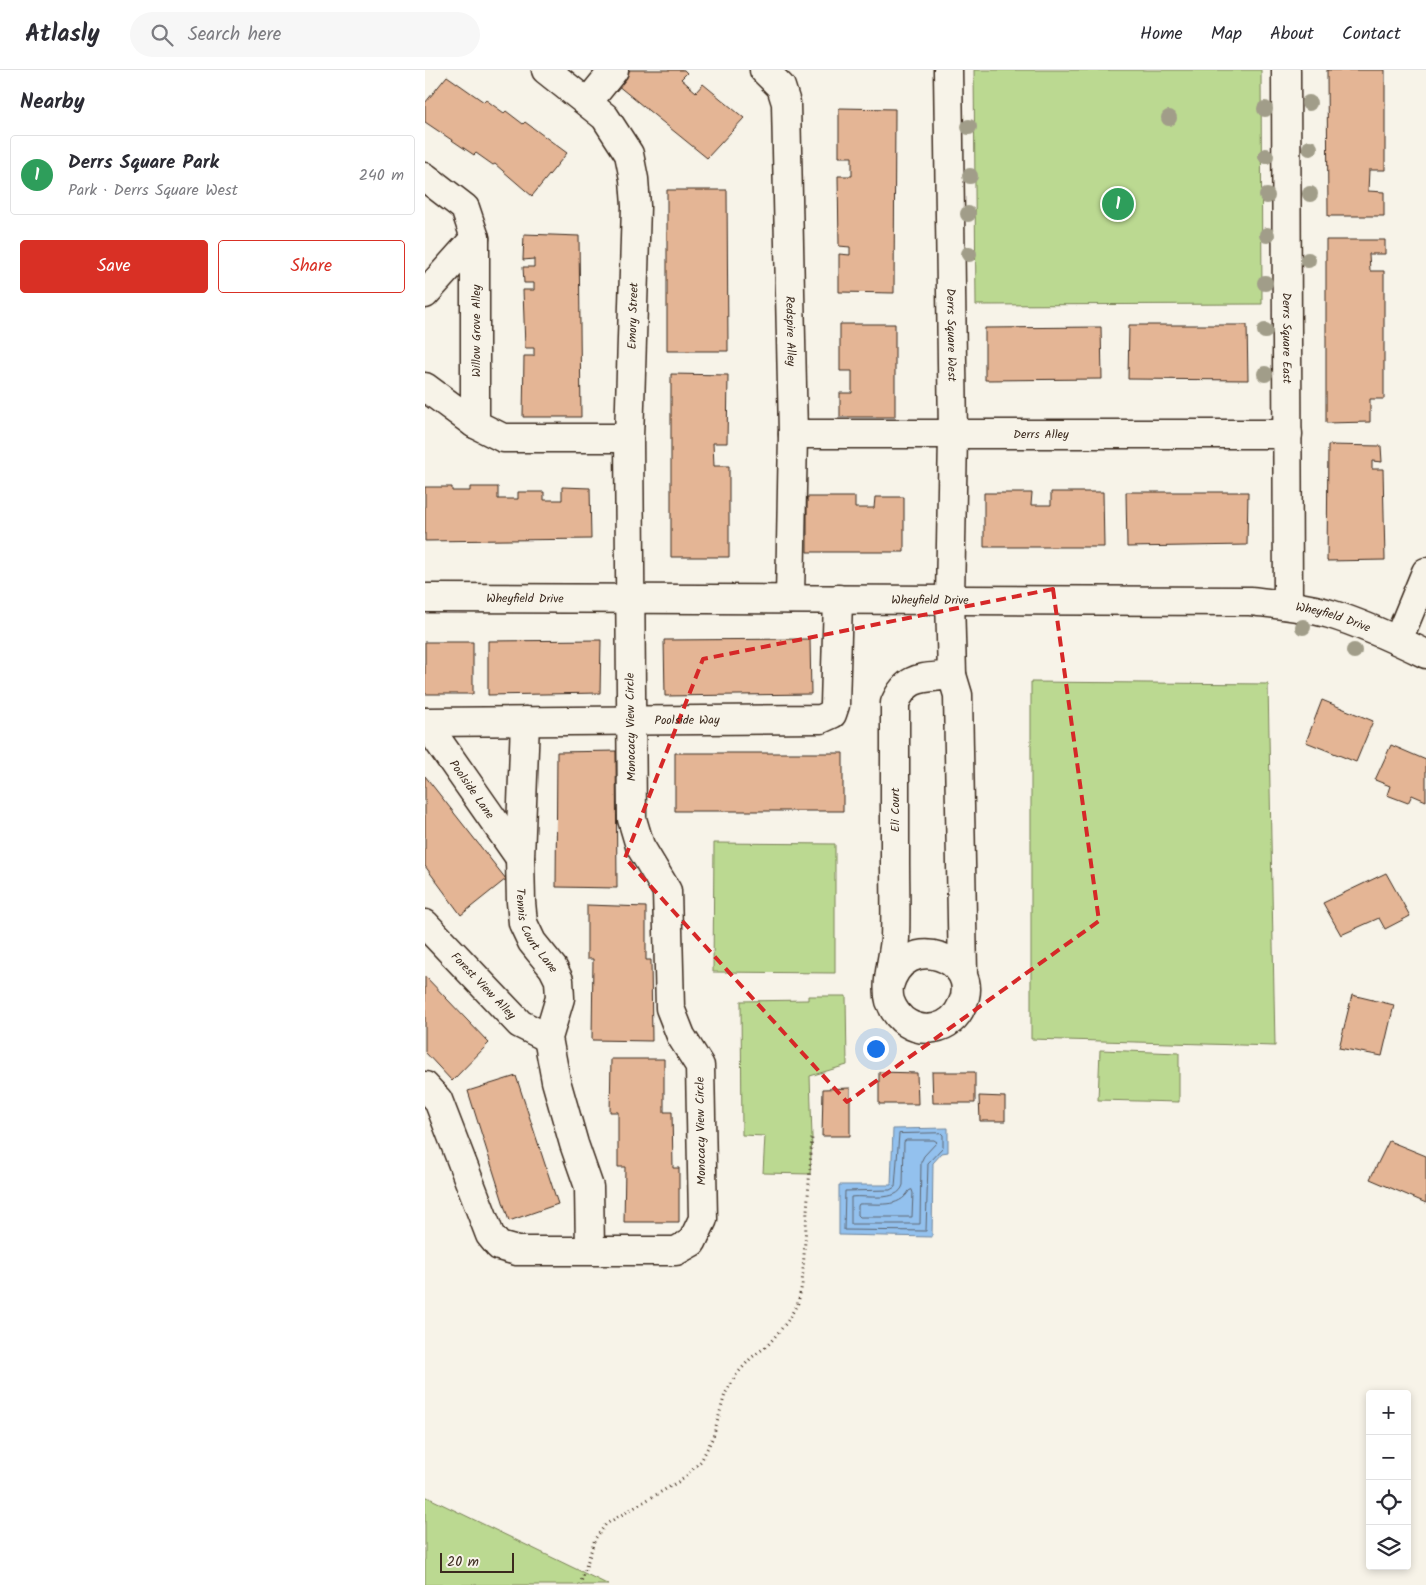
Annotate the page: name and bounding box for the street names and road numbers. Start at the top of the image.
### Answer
street label: Emory Street [622,282,643,350]
street label: Willow Grove Alley [467,284,486,377]
street label: Derrs Square West [941,288,962,382]
street label: Derrs Square East [1277,292,1297,384]
street label: Redspire Alley [781,296,801,367]
street label: Derrs Alley [1013,425,1069,444]
street label: Wheyfield Drive [486,589,564,608]
street label: Wheyfield Drive [891,590,969,609]
street label: Wheyfield Drive [1294,597,1374,637]
street label: Monocacy View Circle [621,672,641,782]
street label: Poolside Way [654,710,720,730]
street label: Poolside Lane [445,756,500,823]
street label: Eli Court [886,787,905,832]
street label: Tennis Court Lane [511,888,564,976]
street label: Forest View Alley [447,947,521,1024]
street label: Monocacy View Circle [691,1076,711,1186]

